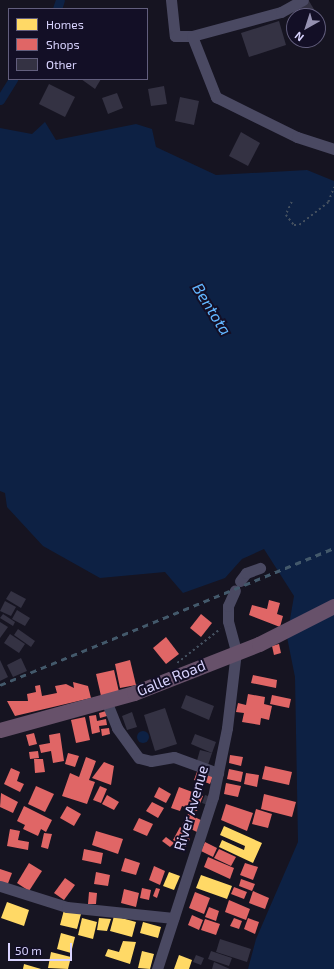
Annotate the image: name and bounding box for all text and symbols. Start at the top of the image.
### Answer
legend [8,8,148,80]
north arrow [286,8,326,48]
text: Homes [46,17,84,31]
text: N [292,29,306,44]
text: Shops [46,37,80,51]
text: Other [46,57,77,71]
water label: Bentota [189,279,235,339]
street label: Galle Road [134,656,208,700]
street label: River Avenue [170,763,212,853]
scale bar [10,935,74,961]
text: 50 m [15,943,42,957]

